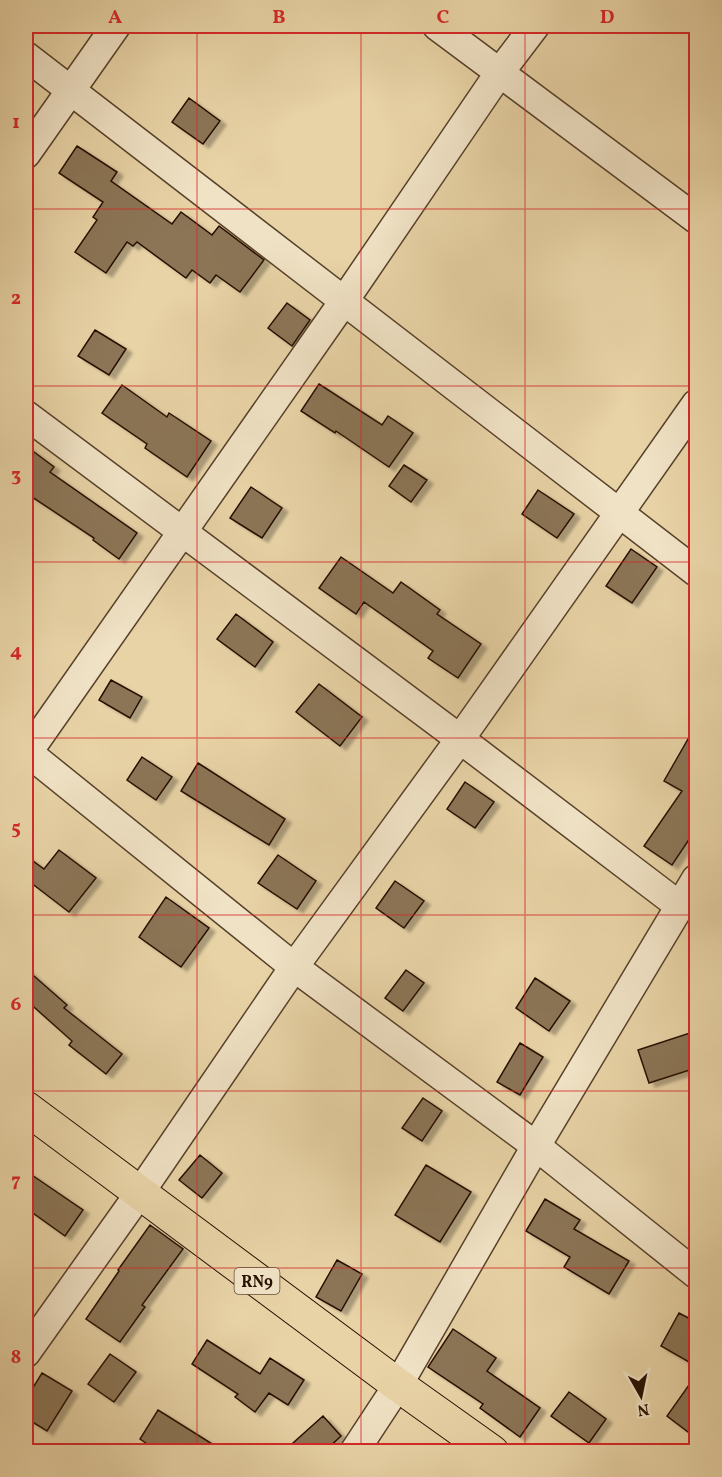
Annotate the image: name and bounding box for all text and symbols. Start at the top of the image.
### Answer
text: A [108,4,122,32]
text: B [272,4,286,32]
text: C [437,4,450,32]
text: D [600,4,614,32]
text: 1 [12,109,20,137]
text: 2 [11,285,21,313]
text: 3 [11,462,21,490]
text: 4 [10,638,22,666]
text: 5 [11,815,21,843]
text: 6 [11,991,22,1019]
text: 7 [11,1167,21,1195]
road number: RN9 [234,1268,280,1294]
text: 8 [11,1344,21,1372]
north arrow [611,1366,671,1426]
text: N [635,1397,650,1421]

